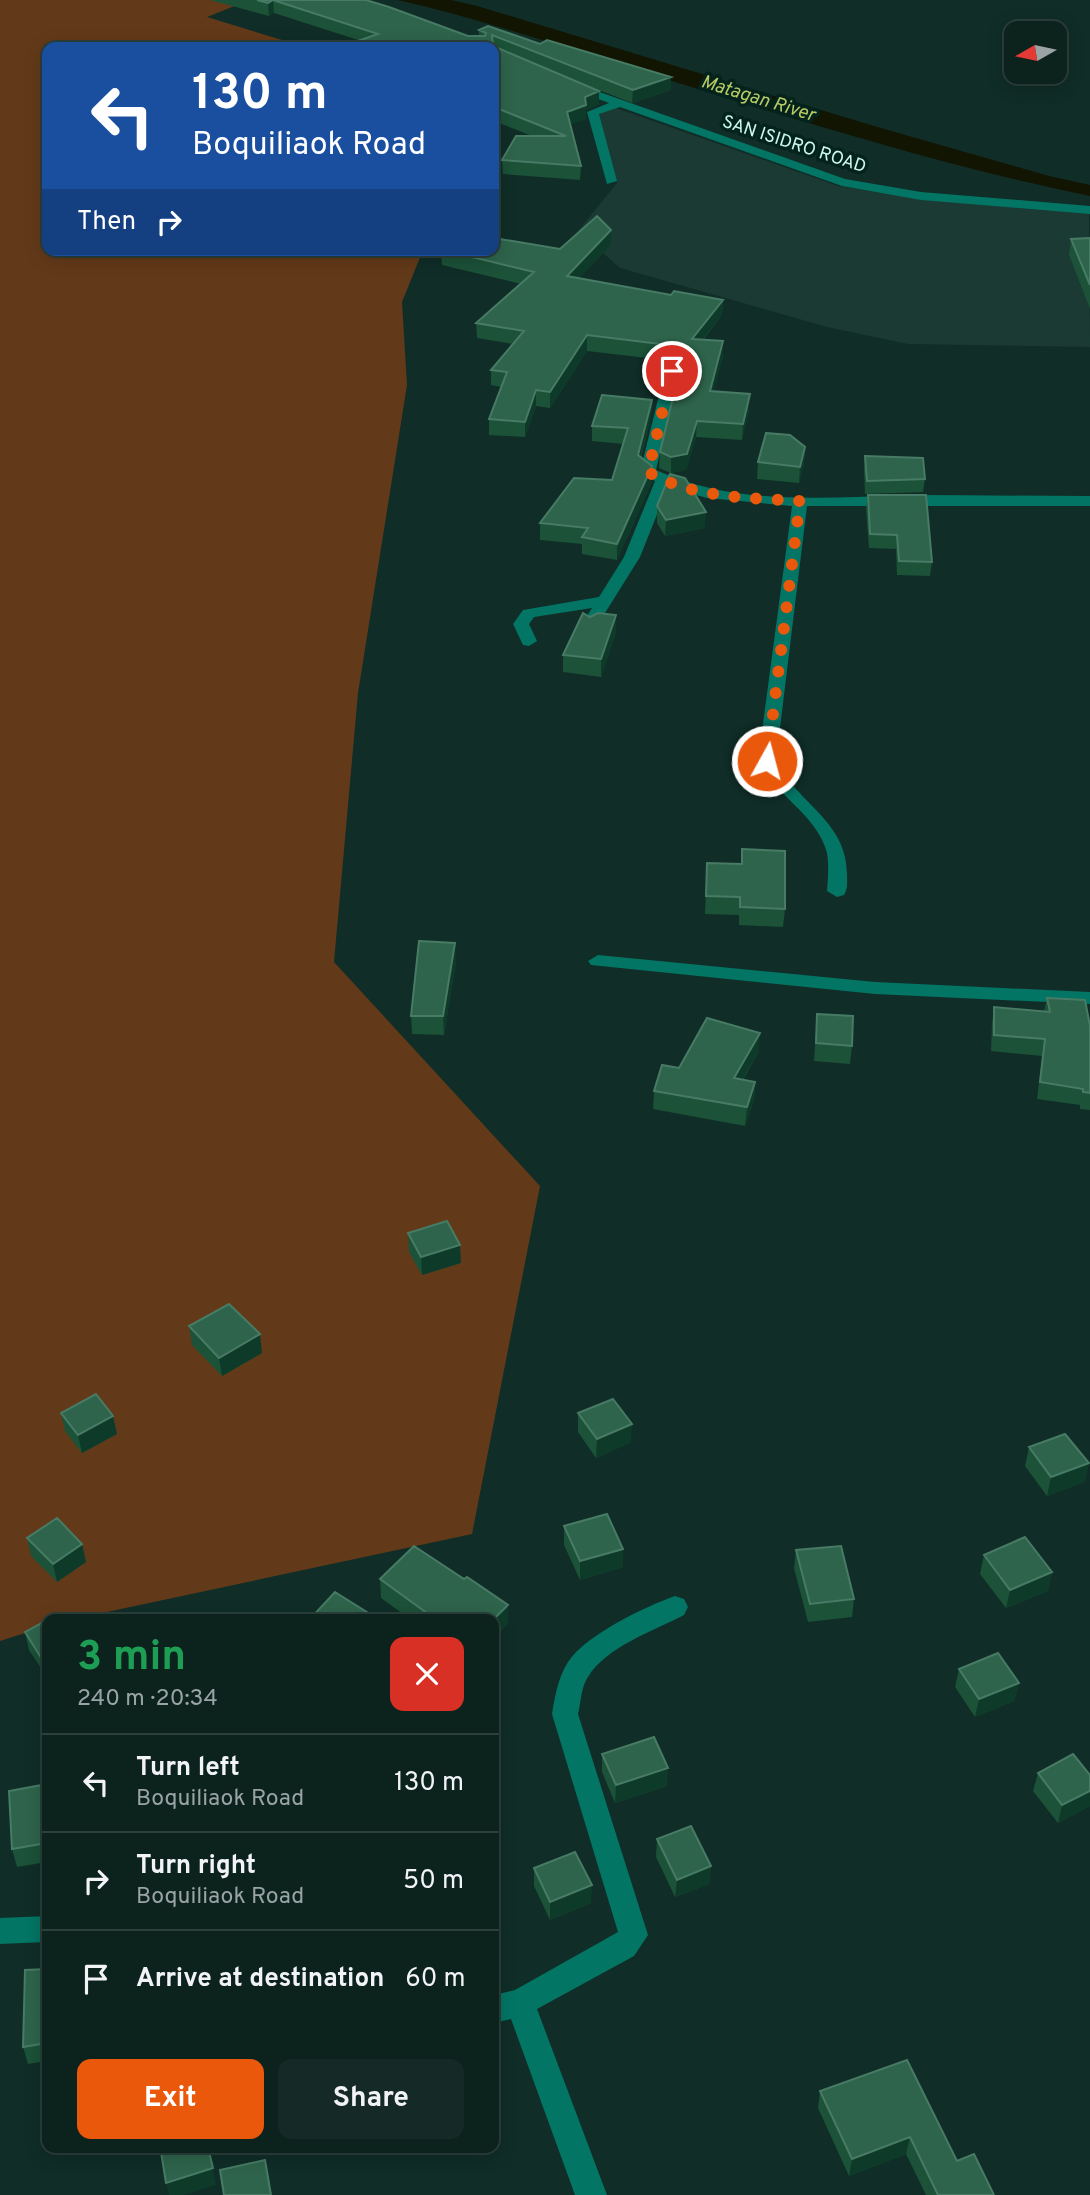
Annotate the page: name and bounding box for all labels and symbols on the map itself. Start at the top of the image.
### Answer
north arrow [1004,21,1068,84]
water label: Matagan River [698,70,820,128]
street label: SAN ISIDRO ROAD [719,111,869,179]
pin [642,341,702,401]
position arrow [730,724,804,798]

